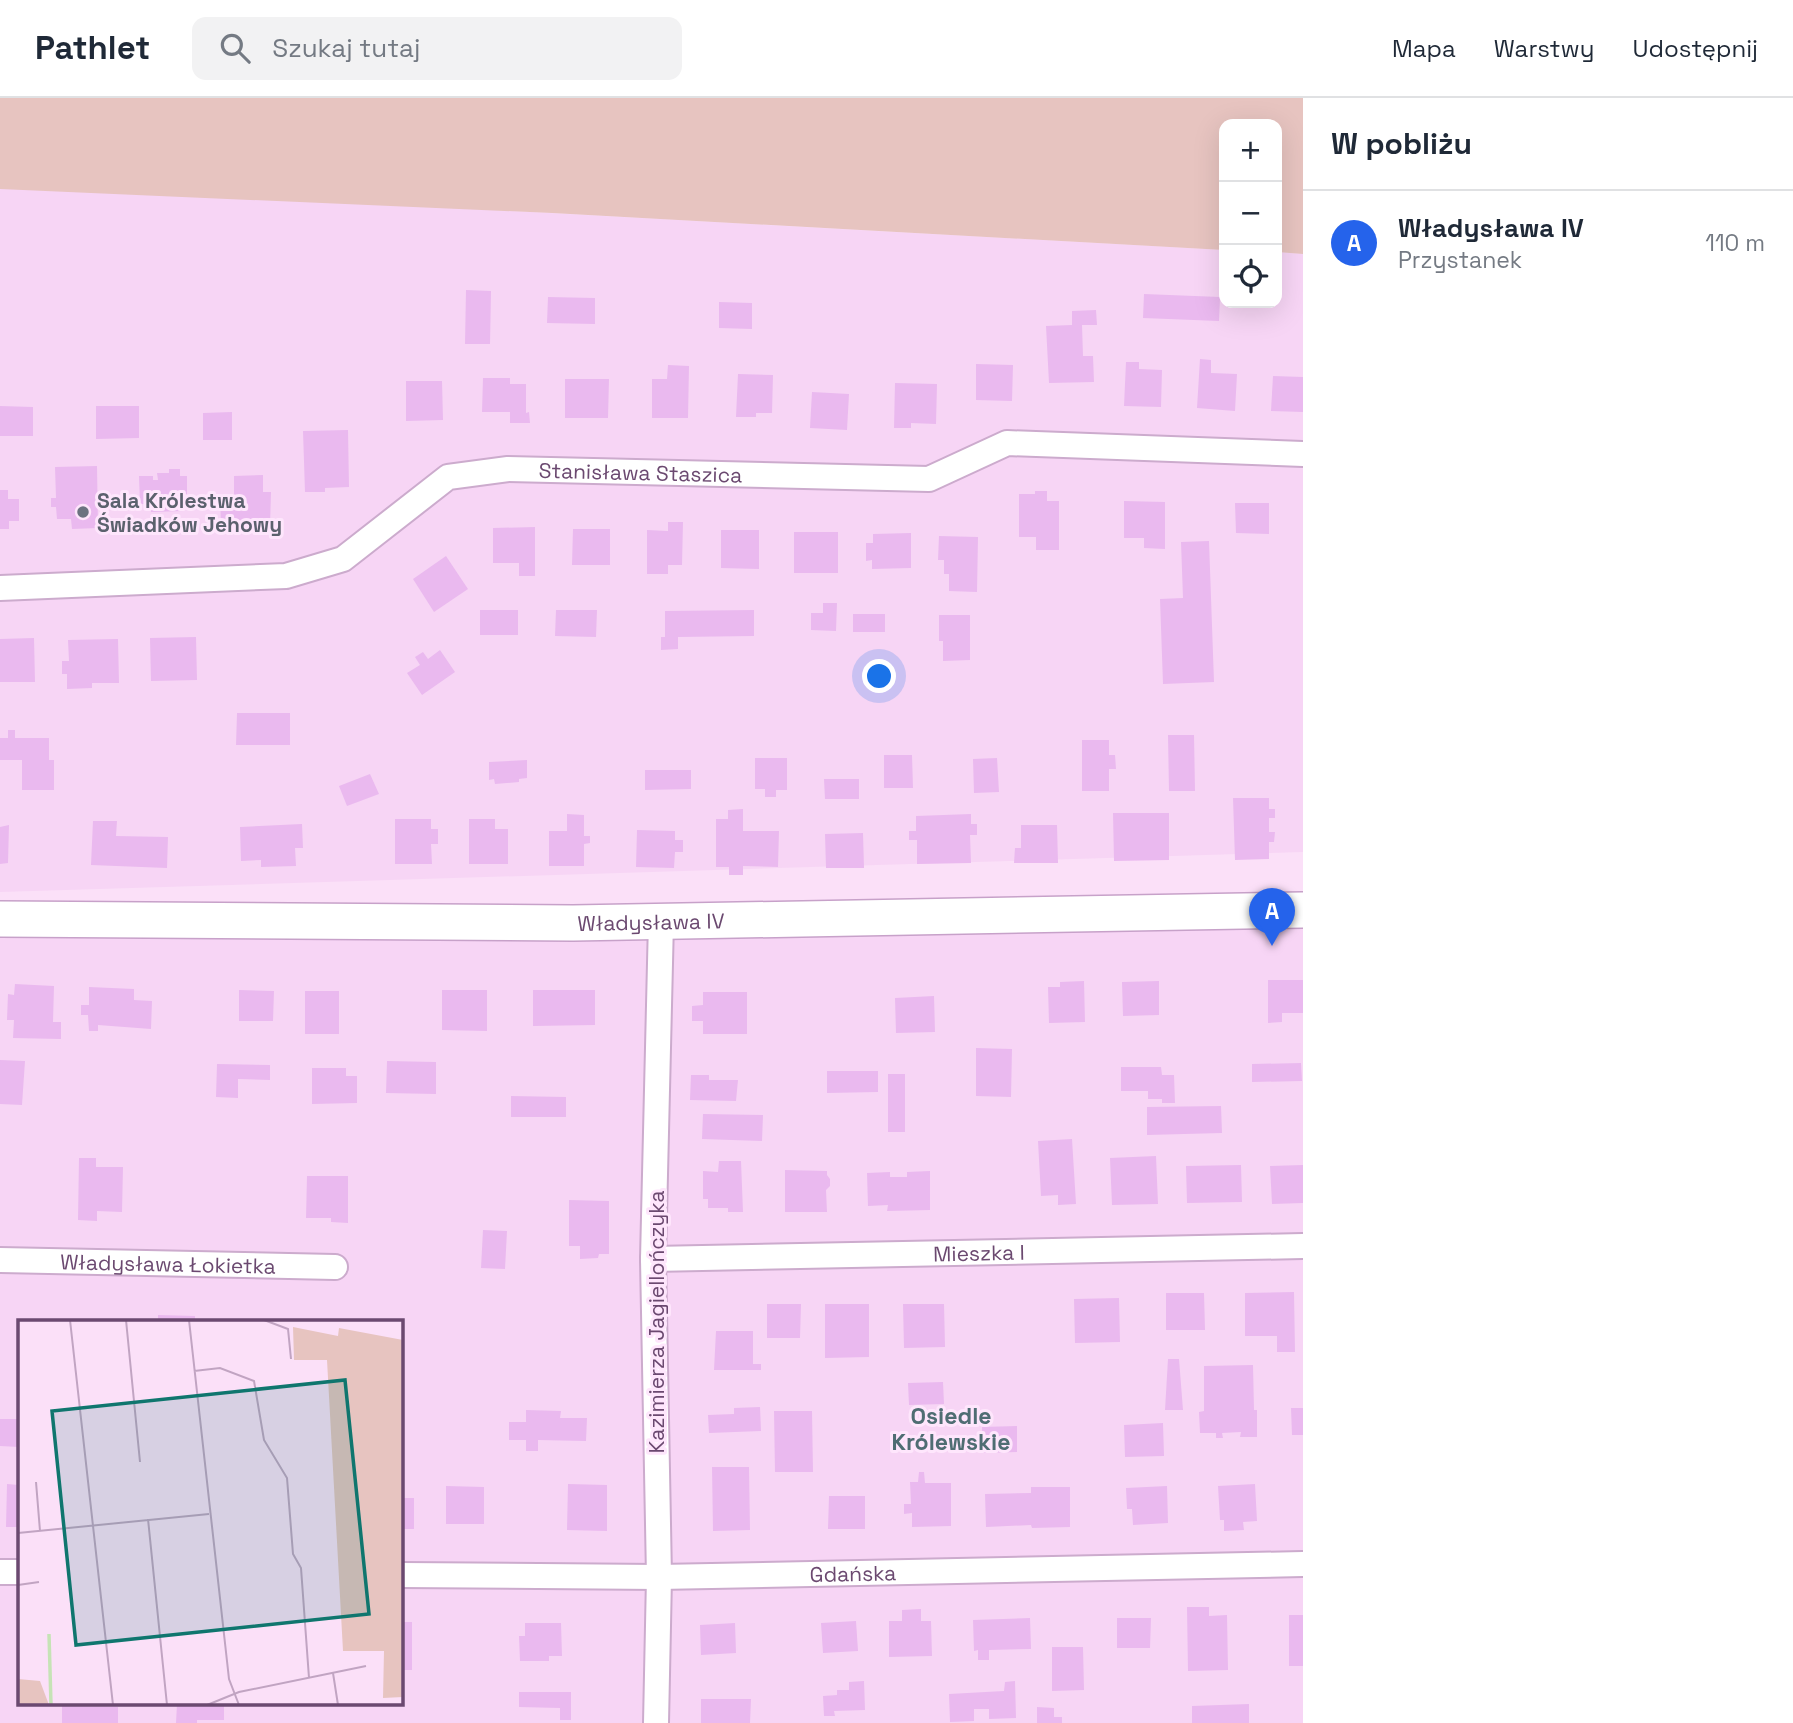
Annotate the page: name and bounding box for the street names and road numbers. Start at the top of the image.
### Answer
street label: Stanisława Staszica [538,456,743,488]
street label: Władysława IV [577,907,725,936]
street label: Kazimierza Jagiellończyka [643,1191,670,1453]
street label: Mieszka I [933,1238,1025,1267]
street label: Władysława Łokietka [60,1248,276,1279]
street label: Gdańska [809,1559,897,1587]

